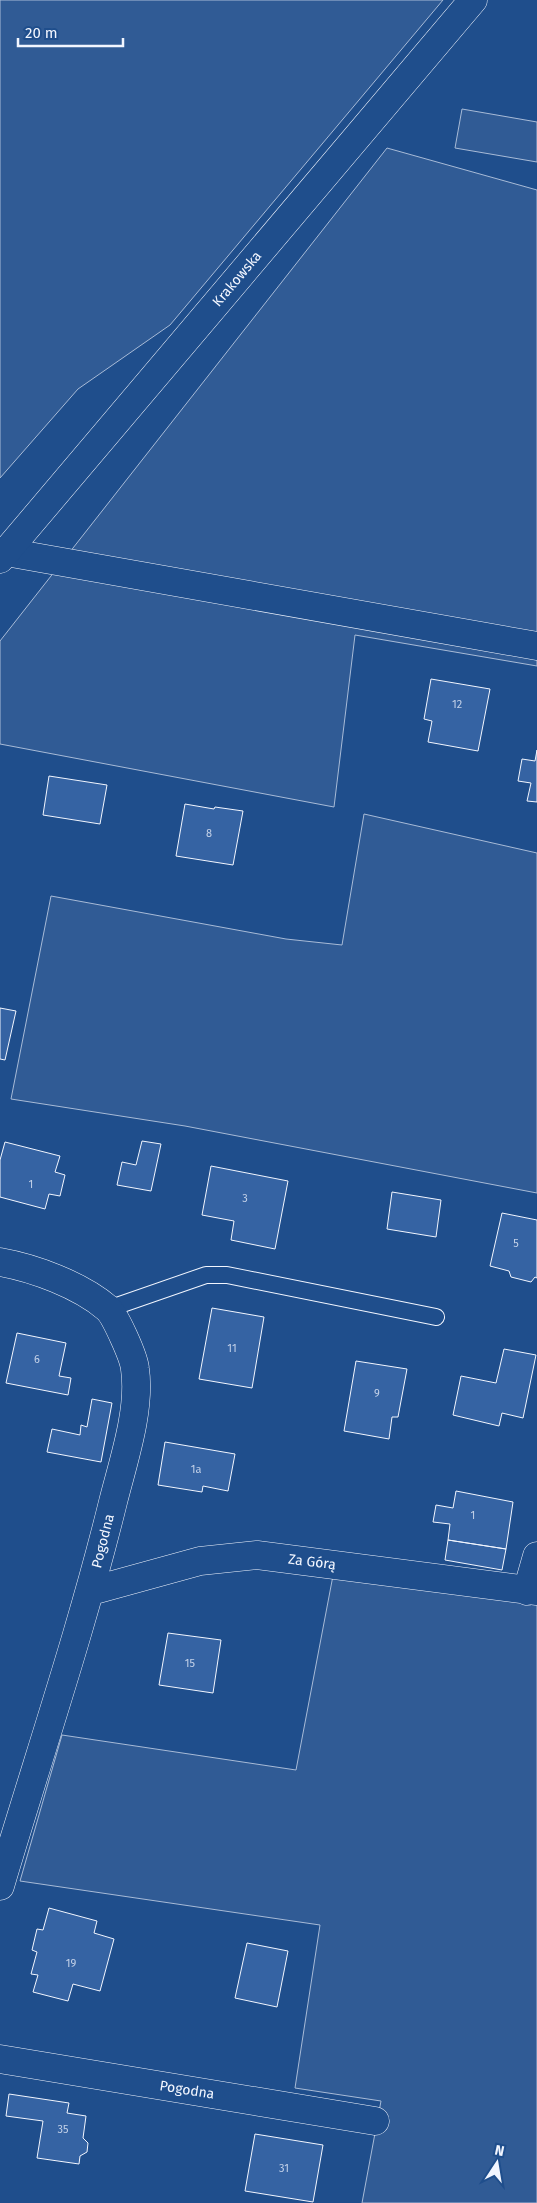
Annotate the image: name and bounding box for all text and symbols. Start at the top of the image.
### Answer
scale bar [18,15,122,47]
text: 20 m [25,24,58,42]
street label: Krakowska [209,248,265,310]
house number: 12 [452,698,462,711]
house number: 8 [206,827,212,840]
house number: 1 [29,1178,33,1191]
house number: 3 [242,1192,248,1205]
house number: 5 [513,1237,519,1250]
house number: 11 [227,1342,237,1355]
house number: 6 [34,1353,40,1366]
house number: 9 [374,1387,380,1400]
house number: 1a [191,1463,201,1476]
house number: 1 [471,1509,475,1522]
street label: Pogodna [88,1512,118,1570]
street label: Za Górą [287,1551,337,1573]
house number: 15 [185,1657,196,1670]
house number: 19 [66,1957,76,1970]
street label: Pogodna [158,2077,216,2103]
house number: 35 [58,2123,69,2136]
north arrow [472,2138,522,2188]
text: N [493,2141,506,2160]
house number: 31 [279,2162,289,2175]

